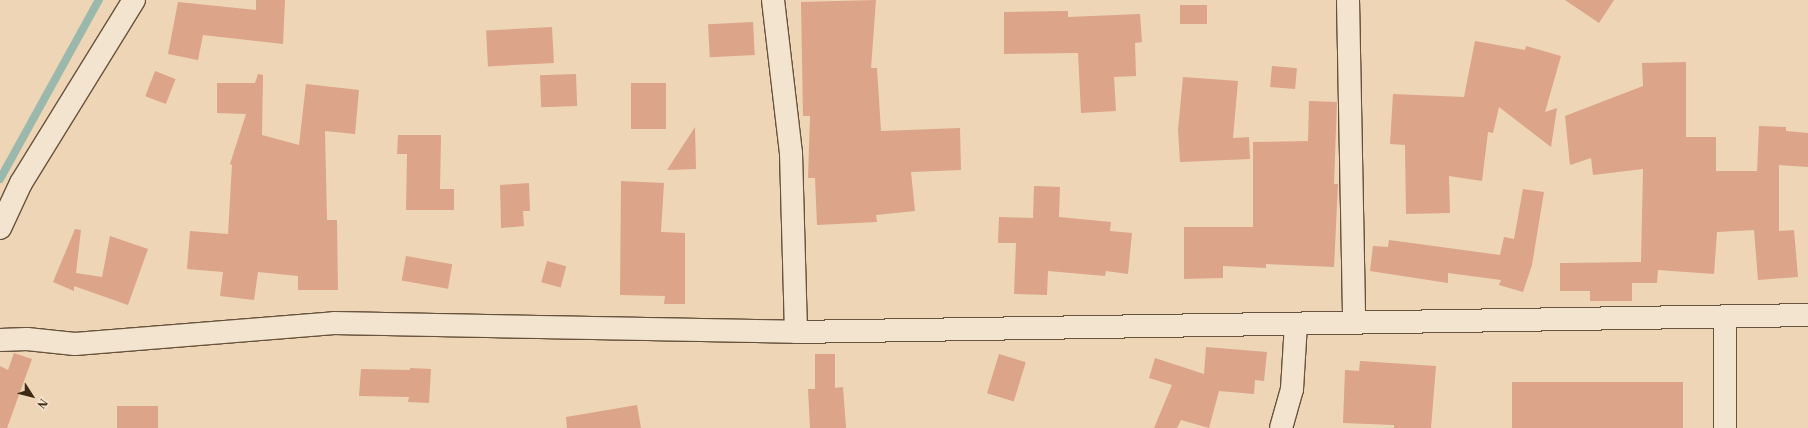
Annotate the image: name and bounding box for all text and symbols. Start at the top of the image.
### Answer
north arrow [12,376,52,416]
text: N [33,395,50,411]

